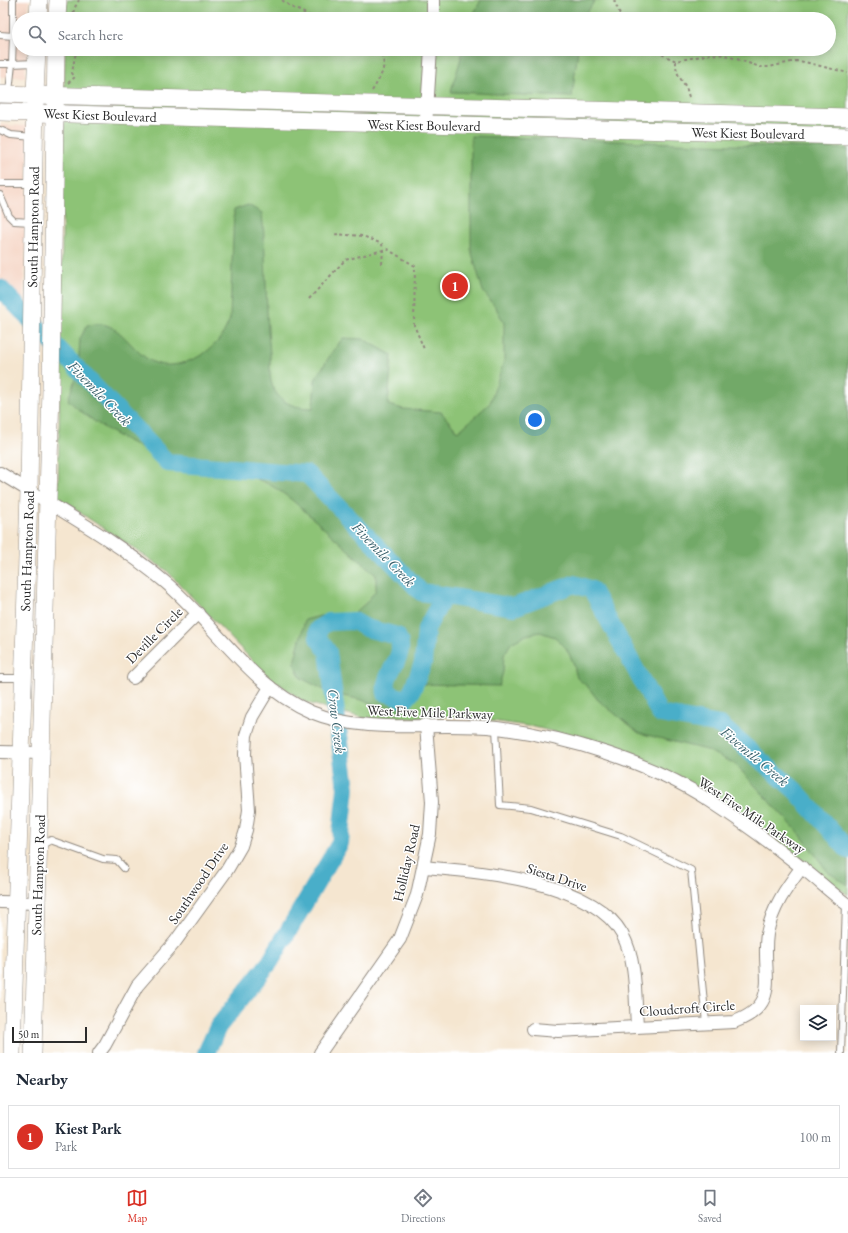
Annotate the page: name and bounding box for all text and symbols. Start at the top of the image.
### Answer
search box [12,12,836,56]
icon: search [26,23,48,45]
text: Search here [58,25,123,44]
street label: West Kiest Boulevard [43,104,158,126]
street label: West Kiest Boulevard [367,115,482,135]
street label: West Kiest Boulevard [691,123,806,143]
street label: South Hampton Road [23,165,43,288]
pin: 1 [442,271,468,301]
water label: Fivemile Creek [63,356,136,430]
your location [525,410,545,430]
street label: South Hampton Road [16,489,38,612]
water label: Fivemile Creek [347,517,420,591]
street label: Deville Circle [122,602,187,667]
water label: Crow Creek [324,688,350,755]
street label: West Five Mile Parkway [367,701,494,723]
water label: Fivemile Creek [716,721,793,790]
street label: West Five Mile Parkway [695,772,810,858]
street label: South Hampton Road [27,813,49,936]
street label: Holliday Road [388,822,424,904]
street label: Southwood Drive [164,838,232,927]
street label: Siesta Drive [524,859,590,895]
street label: Cloudcroft Circle [638,996,736,1020]
map controls [800,1005,836,1041]
button: layers [800,1005,836,1041]
scale bar [12,1025,87,1044]
text: 50 m [18,1027,39,1041]
text: Nearby [16,1068,68,1090]
text: Kiest Park [55,1119,121,1138]
text: 1 [27,1129,33,1146]
text: 100 m [800,1129,831,1146]
text: Park [55,1138,77,1155]
tab: Map [126,1187,148,1225]
tab: Directions [401,1187,445,1225]
tab: Saved [698,1187,722,1225]

